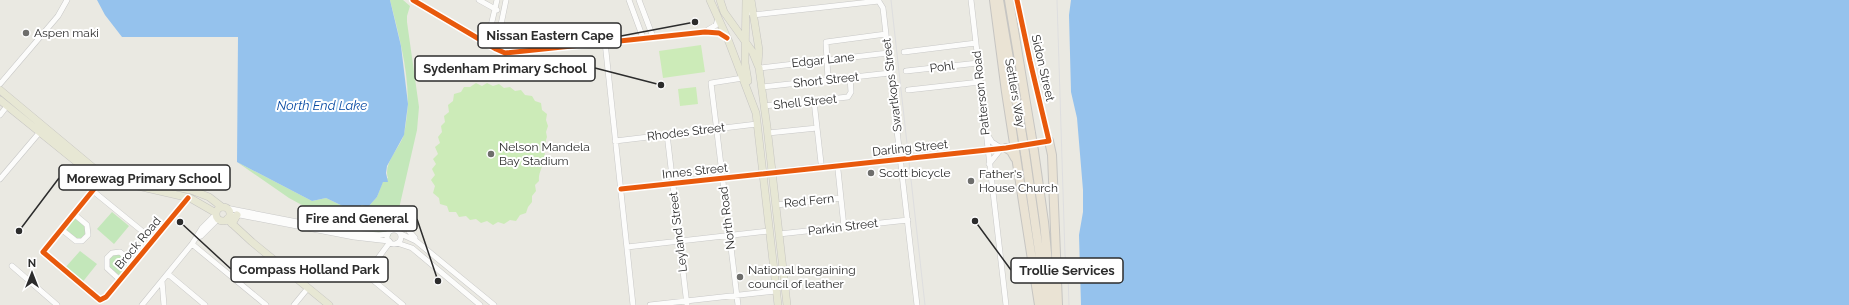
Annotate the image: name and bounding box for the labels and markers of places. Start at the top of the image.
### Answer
callout: Nissan Eastern Cape [478,23,621,48]
place label: Aspen maki [34,26,99,40]
marker: Aspen maki [21,28,31,38]
callout: Sydenham Primary School [415,56,595,81]
place label: Nelson Mandela Bay Stadium [499,140,590,168]
marker: Nelson Mandela Bay Stadium [486,149,496,159]
callout: Morewag Primary School [59,165,230,190]
place label: Scott bicycle [879,166,951,180]
place label: Father's House Church [979,167,1058,195]
marker: Scott bicycle [866,168,876,178]
marker: Father's House Church [966,176,976,186]
callout: Fire and General [298,206,417,231]
callout: Compass Holland Park [231,257,388,282]
callout: Trollie Services [1011,258,1123,283]
place label: National bargaining council of leather [748,263,856,291]
marker: National bargaining council of leather [735,272,745,282]

